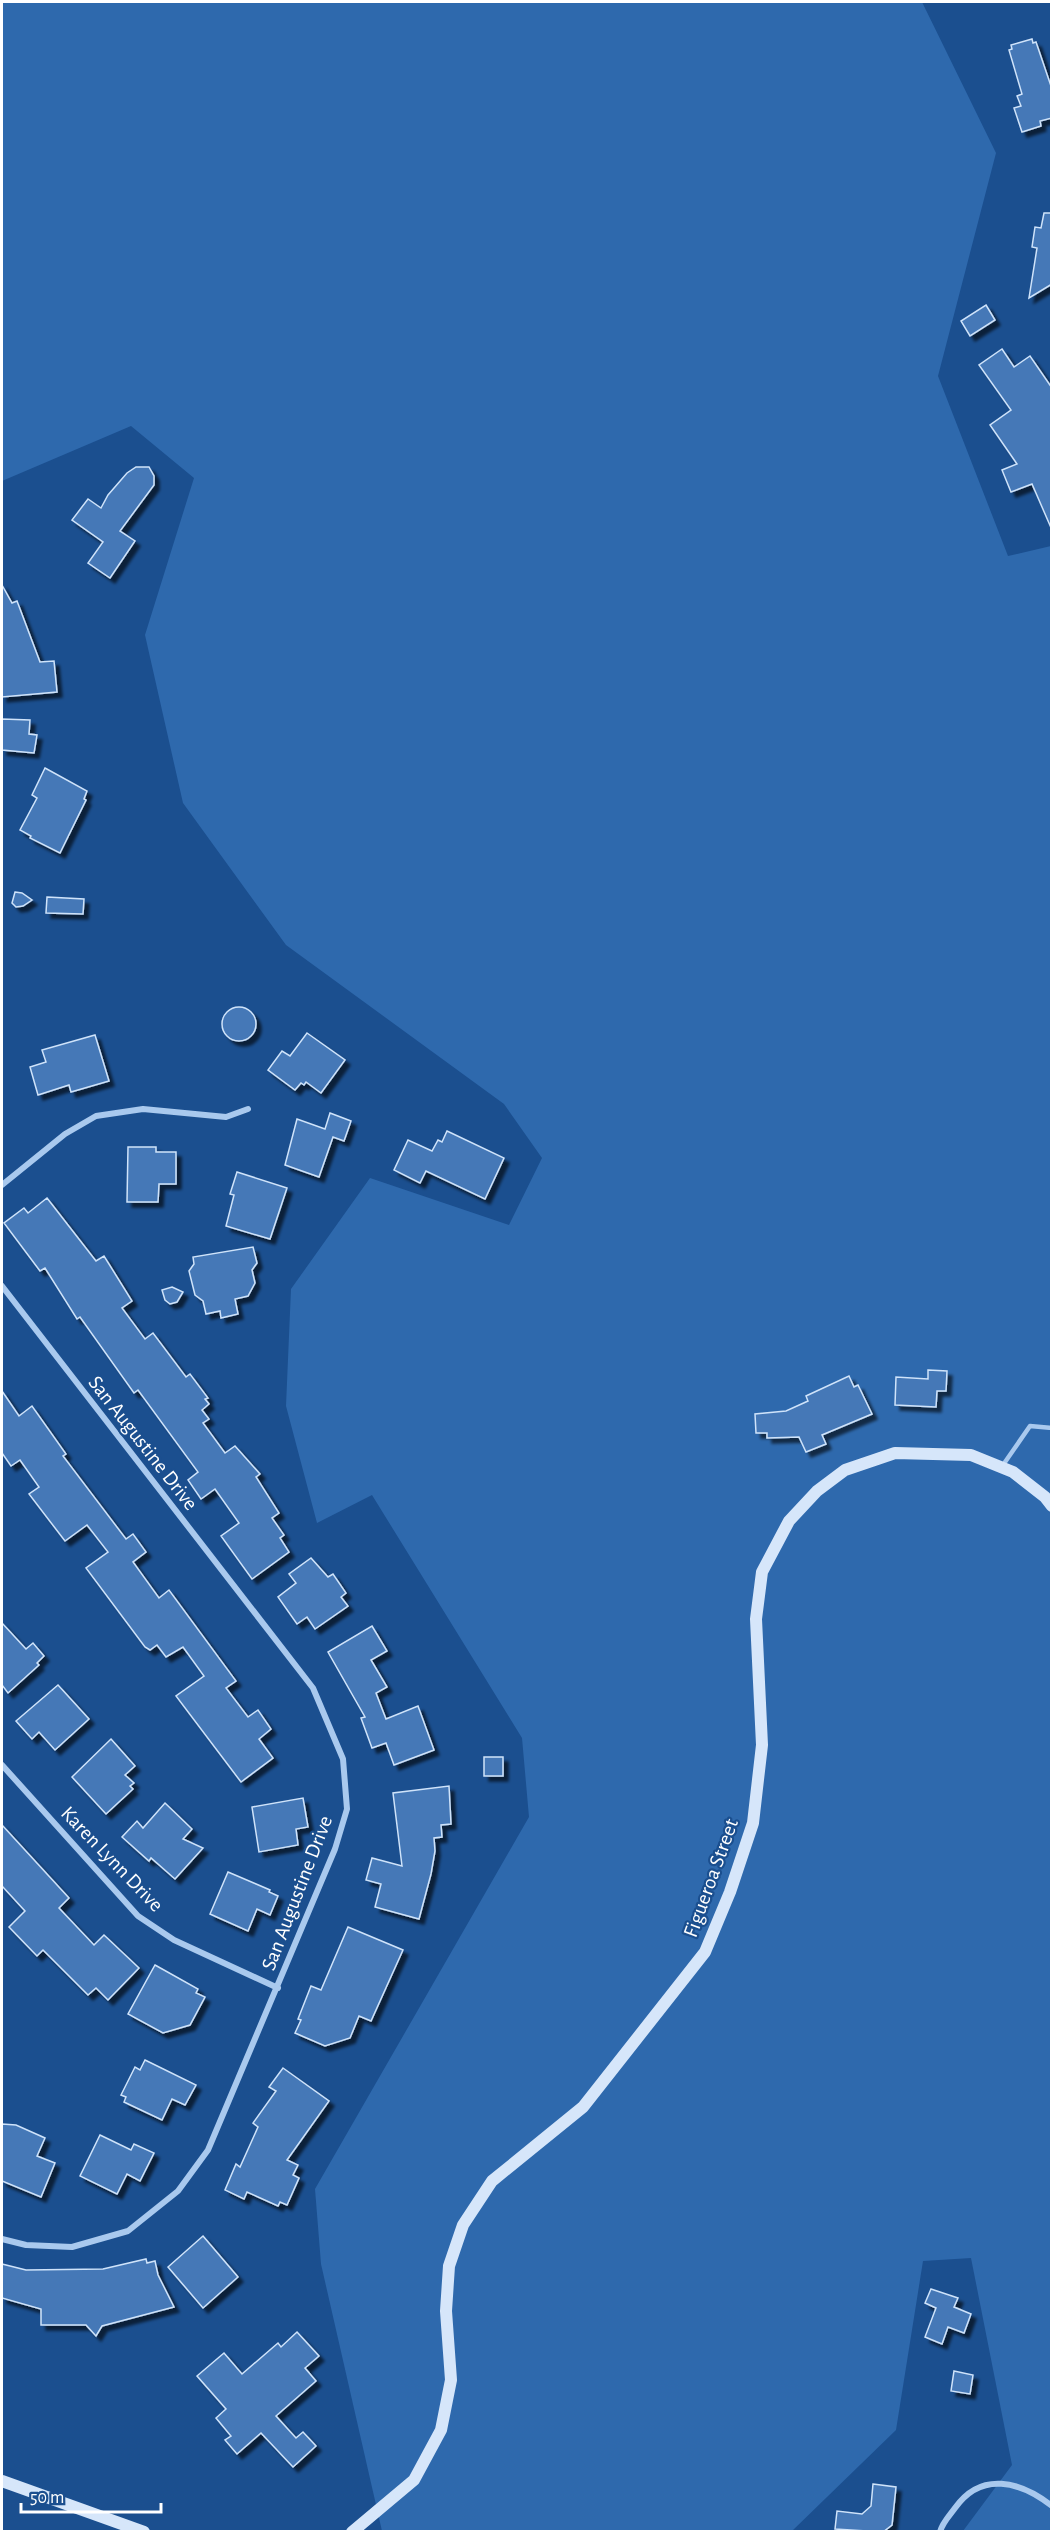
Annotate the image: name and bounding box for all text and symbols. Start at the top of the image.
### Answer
street label: San Augustine Drive [84,1372,202,1514]
street label: Karen Lynn Drive [57,1802,167,1916]
street label: San Augustine Drive [258,1813,336,1973]
street label: Figueroa Street [680,1816,742,1940]
scale bar [21,2476,160,2514]
text: 50 m [30,2489,64,2507]

